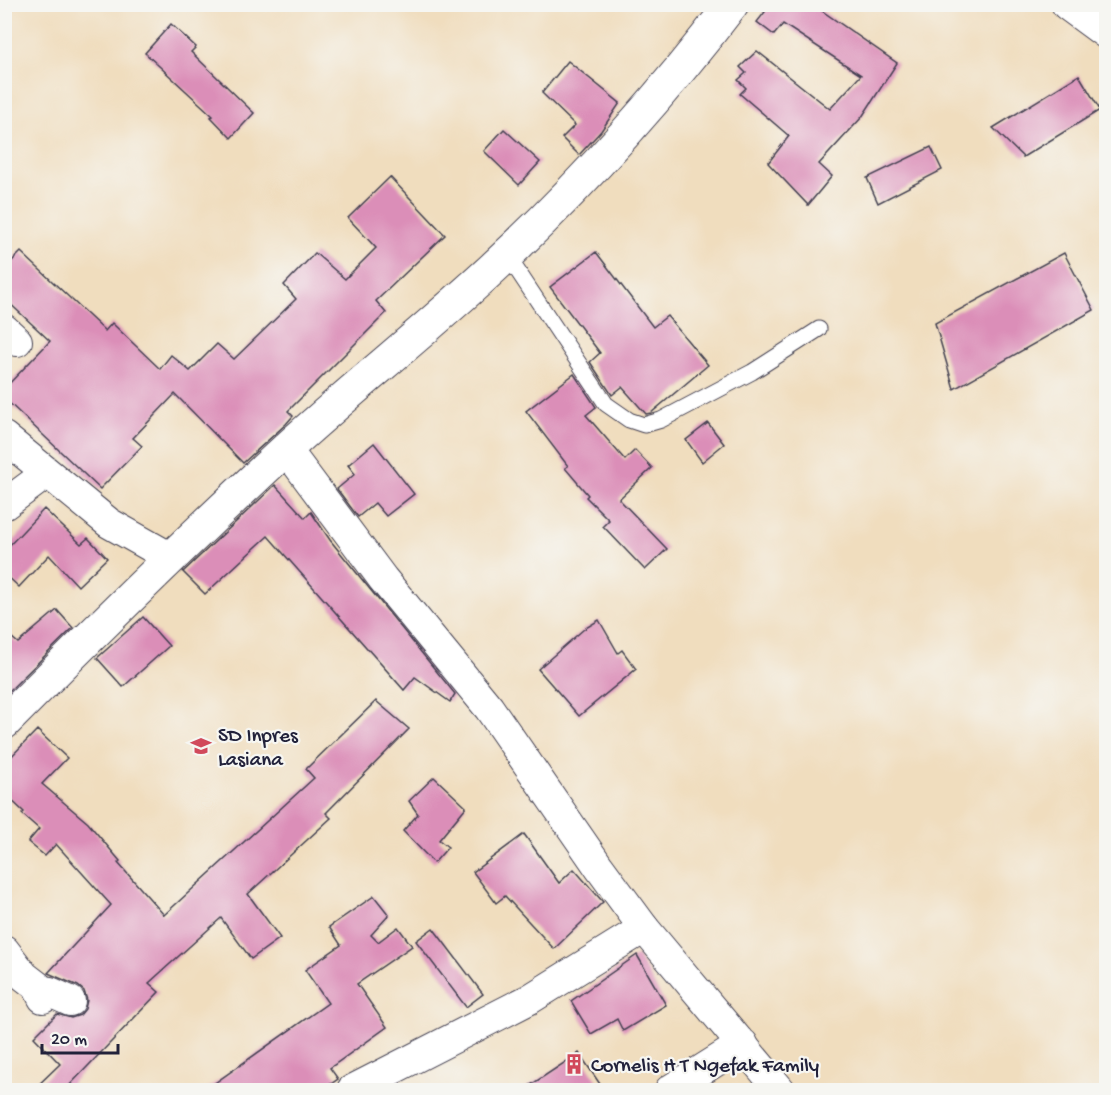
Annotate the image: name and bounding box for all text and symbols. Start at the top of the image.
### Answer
place label: SD Inpres Lasiana [218,725,299,774]
school or university icon: SD Inpres Lasiana [189,734,213,758]
scale bar [42,1017,118,1055]
text: 20 m [51,1030,87,1051]
building icon: Cornelis H T Ngefak Family [562,1052,586,1076]
place label: Cornelis H T Ngefak Family [591,1055,819,1080]

